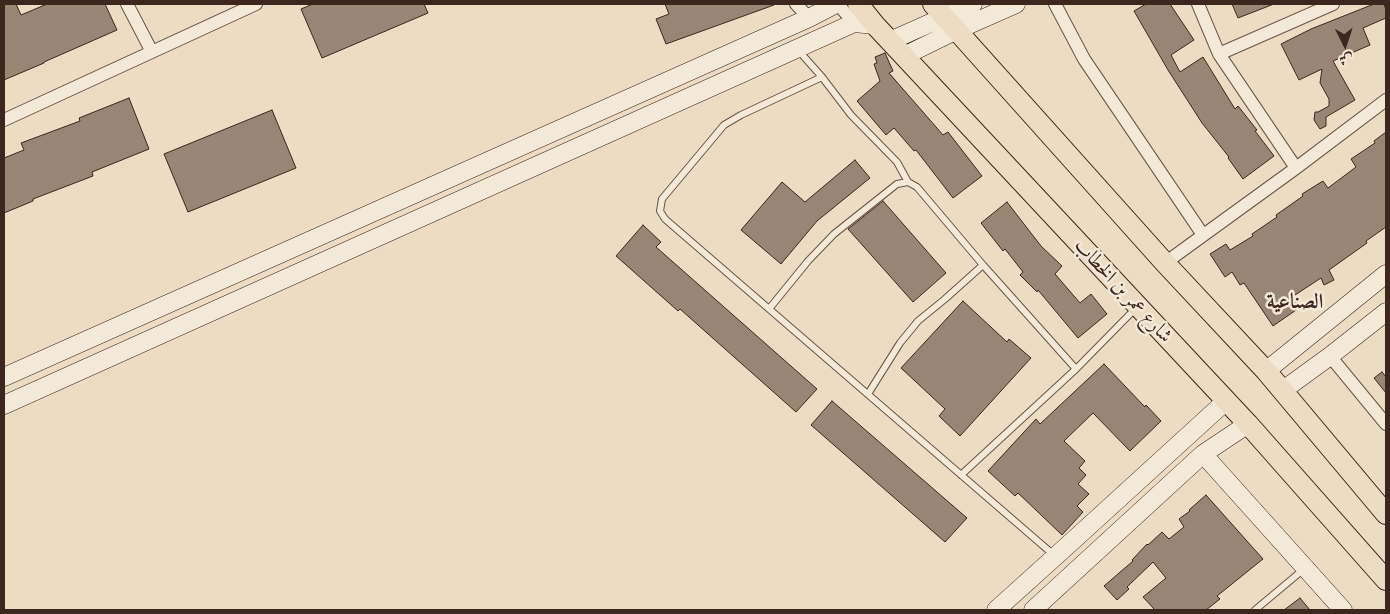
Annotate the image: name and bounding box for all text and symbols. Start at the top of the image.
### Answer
north arrow [1320,20,1370,70]
text: ش [1338,51,1354,69]
street label: شارع عمر بن الخطاب [1069,234,1177,348]
district label: الصناعية [1267,289,1323,315]

